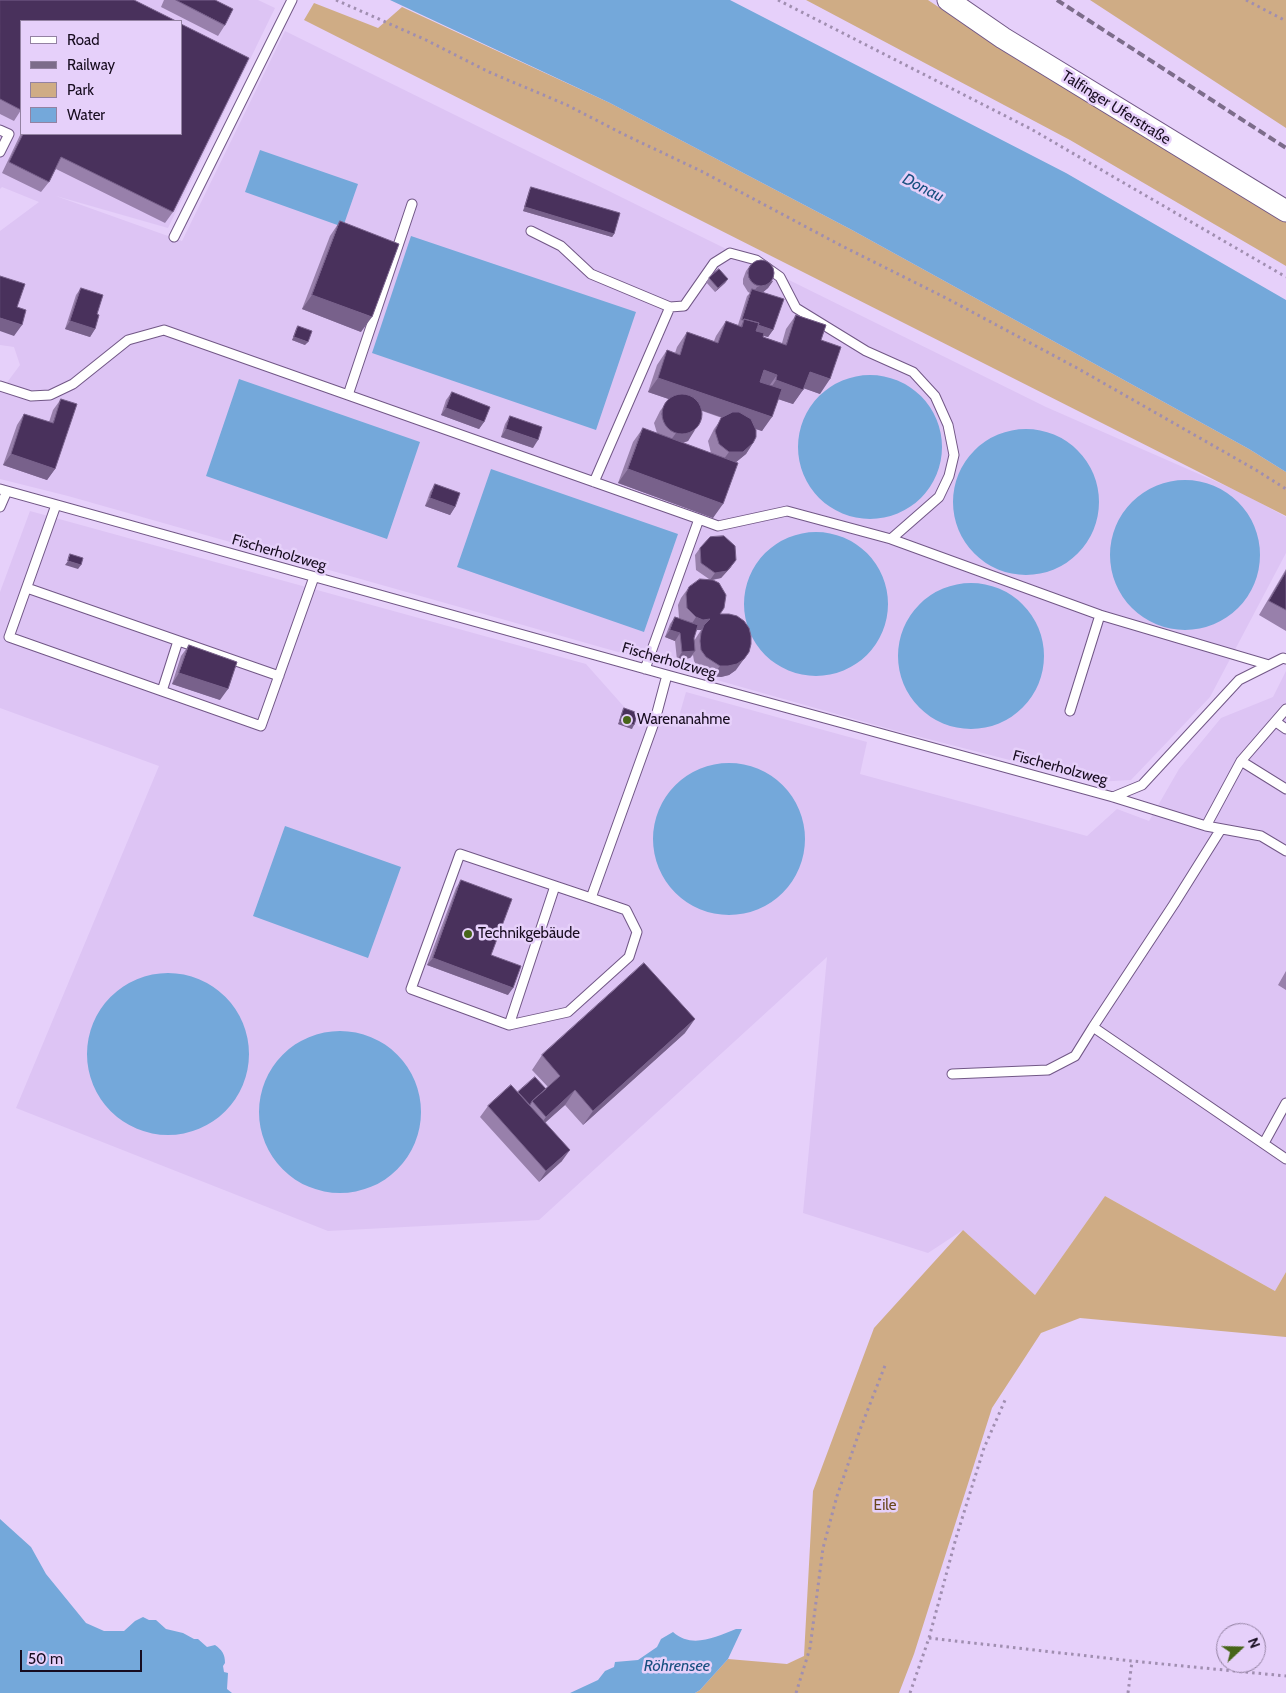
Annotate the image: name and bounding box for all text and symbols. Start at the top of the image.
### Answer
legend [20,20,182,135]
text: Road [67,31,100,49]
text: Railway [67,56,115,74]
street label: Talfinger Uferstraße [1058,67,1174,149]
text: Park [67,81,94,99]
text: Water [67,106,105,124]
water label: Donau [899,170,947,206]
street label: Fischerholzweg [230,531,328,575]
street label: Fischerholzweg [620,639,718,683]
place label: Warenanahme [637,711,730,729]
marker: Warenanahme [621,714,633,726]
street label: Fischerholzweg [1011,747,1109,789]
place label: Technikgebäude [478,925,580,943]
marker: Technikgebäude [462,928,474,940]
park label: Eile [874,1497,896,1515]
north arrow [1216,1623,1266,1673]
text: N [1244,1635,1264,1651]
scale bar [22,1640,145,1672]
text: 50 m [28,1650,63,1668]
water label: Röhrensee [644,1656,710,1676]

